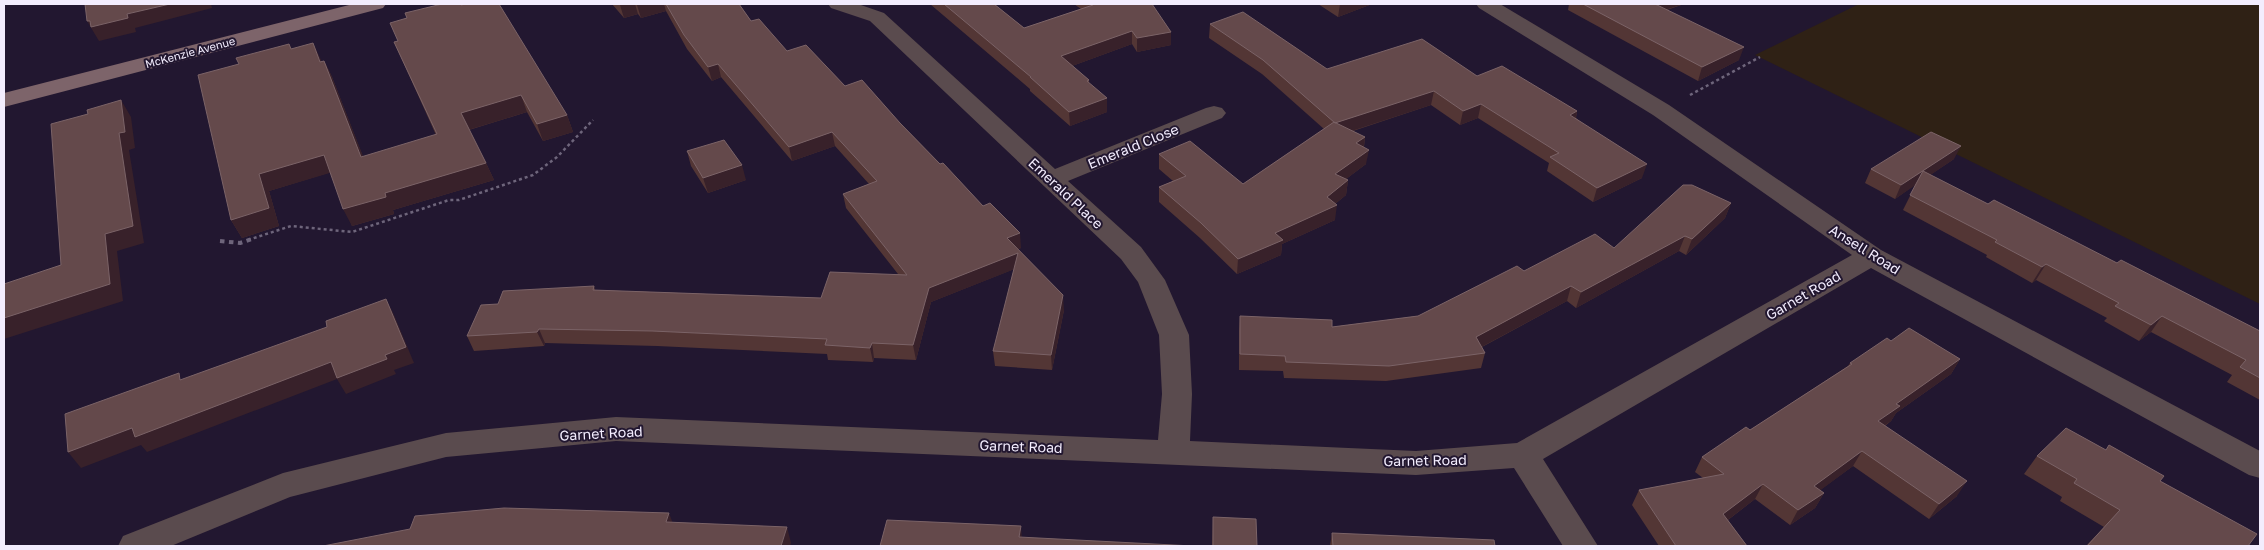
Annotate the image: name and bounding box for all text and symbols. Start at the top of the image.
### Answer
street label: McKenzie Avenue [144,34,236,70]
street label: Emerald Close [1085,120,1181,172]
street label: Emerald Place [1025,154,1107,232]
street label: Ansell Road [1826,221,1904,277]
street label: Garnet Road [1763,267,1843,323]
street label: Garnet Road [559,422,643,444]
street label: Garnet Road [979,436,1063,456]
street label: Garnet Road [1383,451,1467,469]

